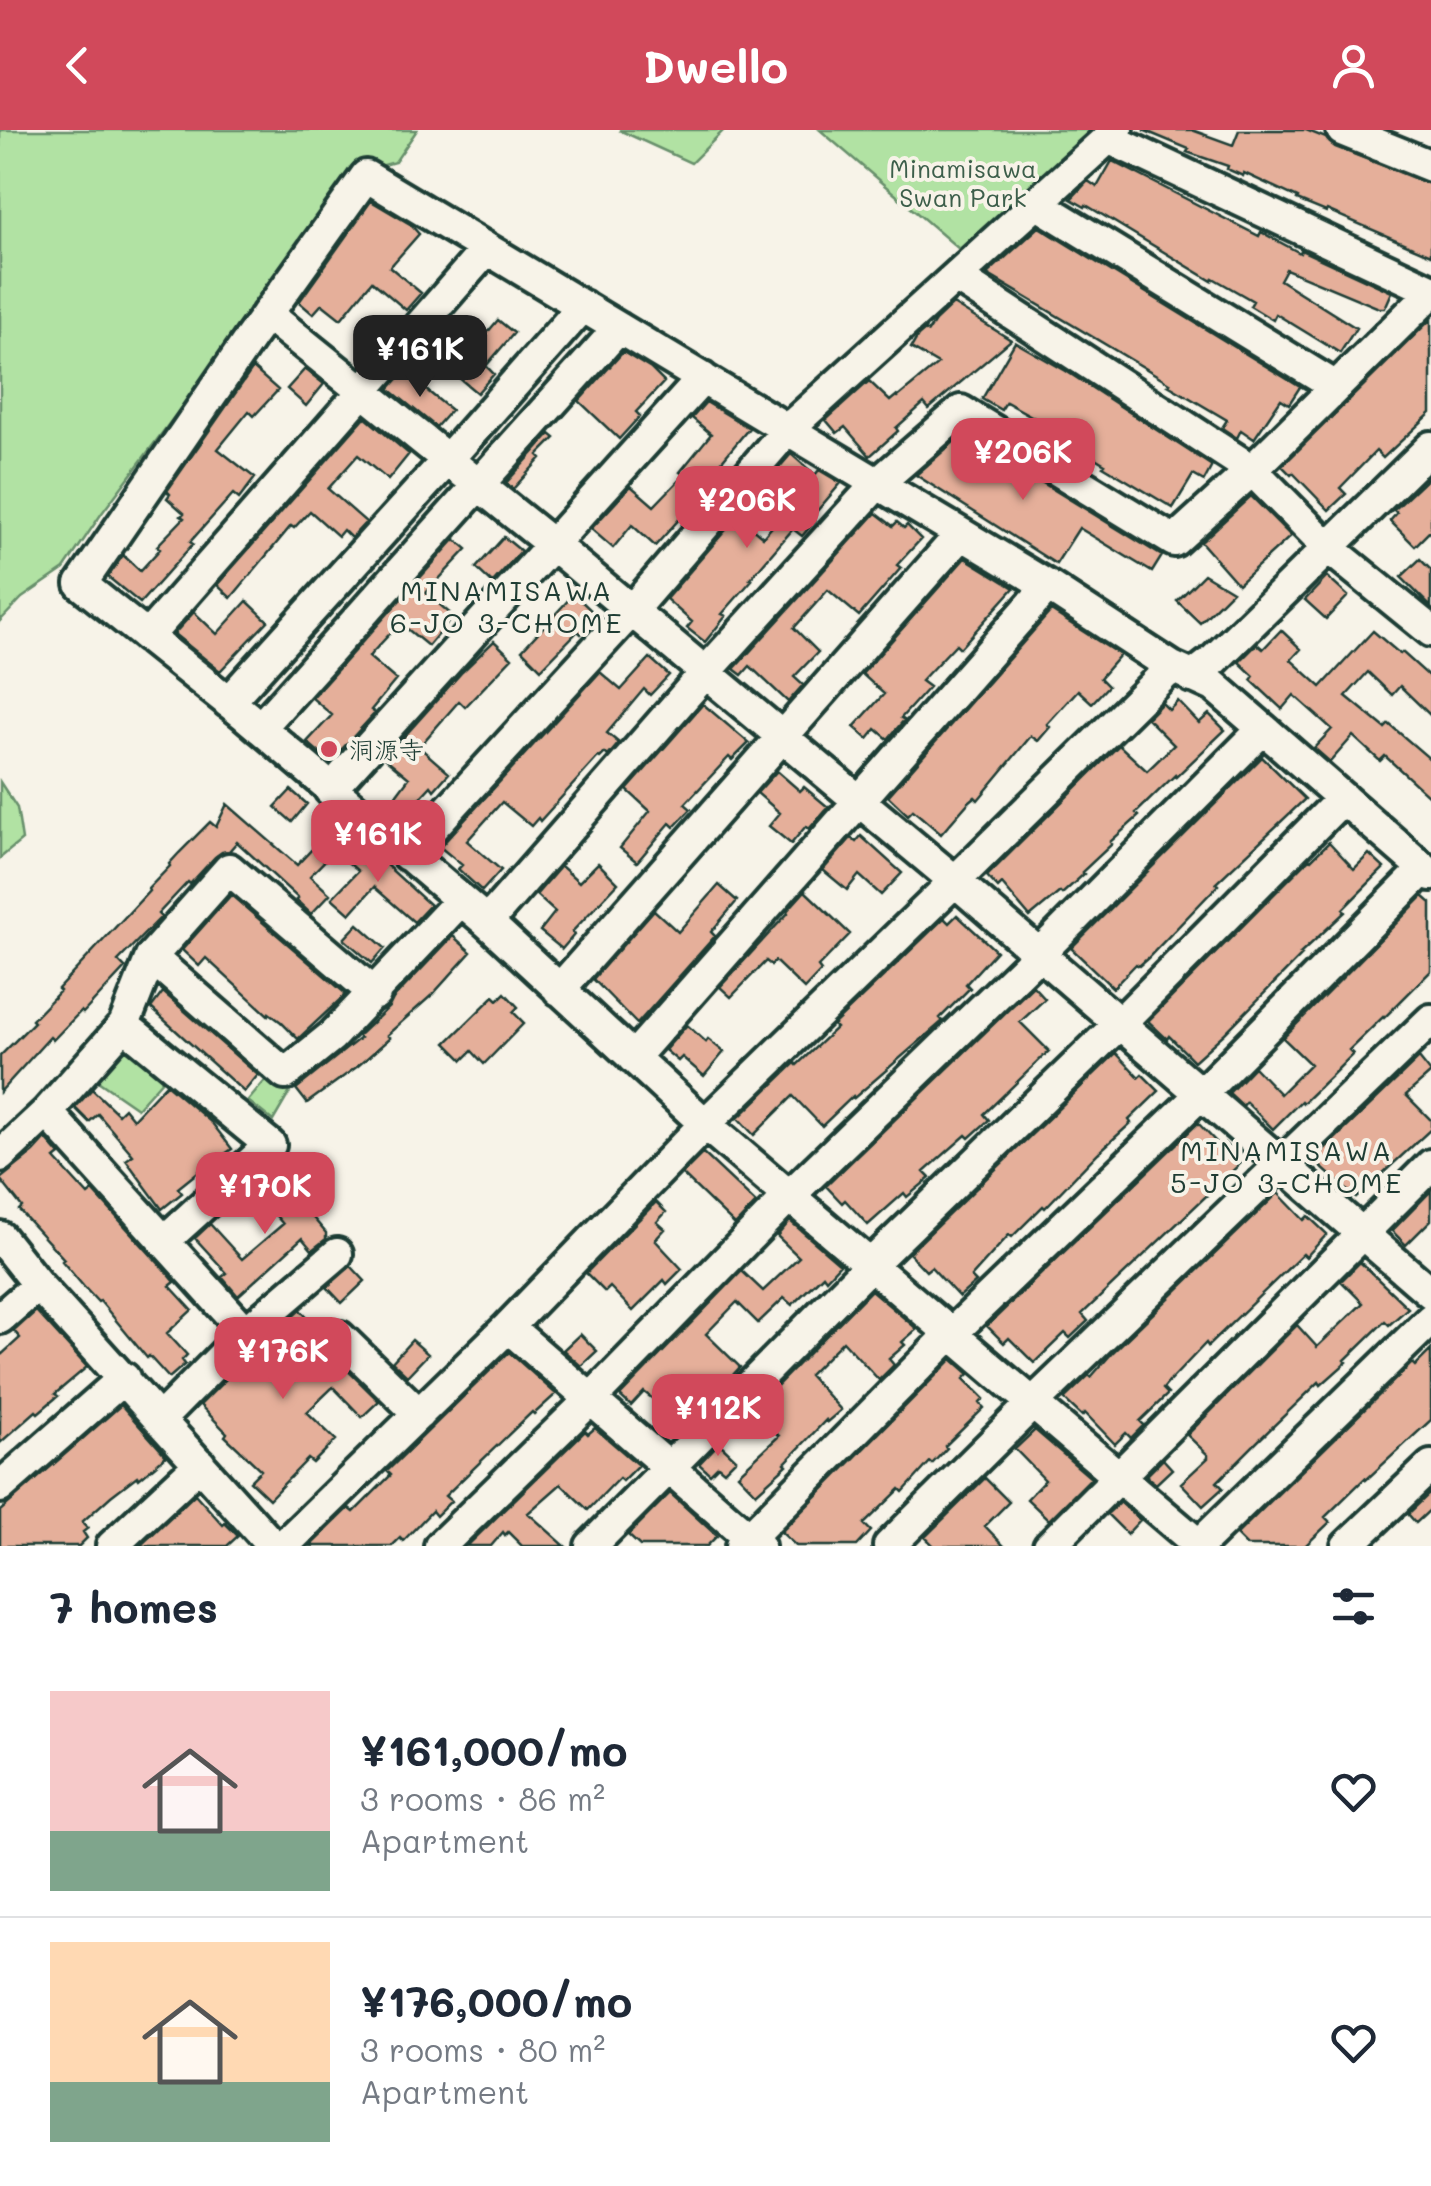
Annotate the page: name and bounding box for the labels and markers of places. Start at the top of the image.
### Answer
pin: ¥161K [350,315,490,400]
pin: ¥206K [953,418,1093,503]
pin: ¥206K [677,466,817,551]
place label: 洞源寺 [349,733,424,765]
marker: 洞源寺 [318,738,340,760]
pin: ¥161K [308,800,448,885]
pin: ¥170K [195,1152,335,1237]
pin: ¥176K [213,1317,353,1402]
pin: ¥112K [648,1374,788,1459]

